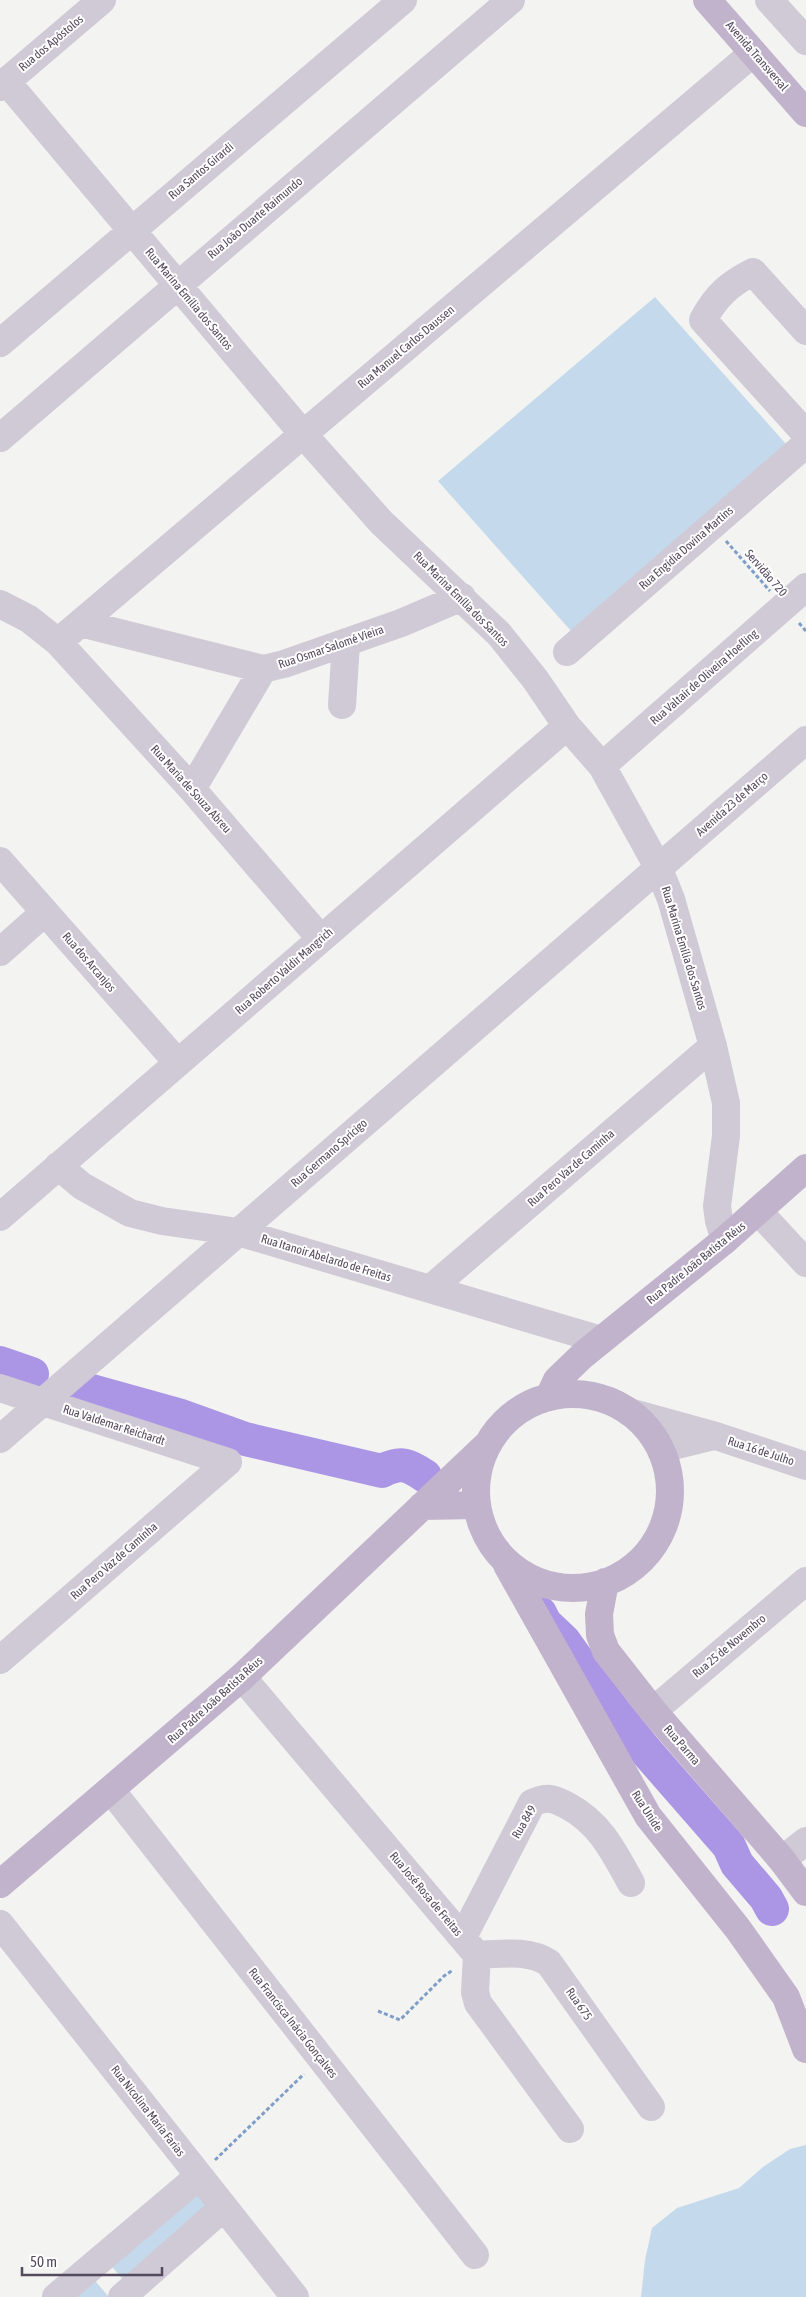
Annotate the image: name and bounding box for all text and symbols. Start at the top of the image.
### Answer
street label: Rua dos Apóstolos [16,12,86,74]
street label: Avenida Transversal [723,18,792,94]
street label: Rua Santos Girardi [166,140,236,202]
street label: Rua João Duarte Raimundo [205,174,305,262]
street label: Rua Marina Emília dos Santos [142,245,236,353]
street label: Rua Manuel Carlos Daussen [355,303,457,391]
street label: Rua Engídia Dovina Martins [636,503,736,593]
street label: Servidão 720 [742,547,790,599]
street label: Rua Marina Emília dos Santos [411,549,511,649]
street label: Rua Osmar Salomé Vieira [277,622,385,672]
street label: Rua Valtair de Oliveira Hoefling [647,626,761,728]
street label: Rua Maria de Souza Abreu [148,742,234,836]
street label: Avenida 23 de Março [693,769,771,839]
street label: Rua Marina Emília dos Santos [659,884,709,1012]
street label: Rua Roberto Valdir Mangrich [232,925,336,1017]
street label: Rua dos Arcanjos [59,929,119,995]
street label: Rua Germano Spricigo [288,1116,370,1190]
street label: Rua Pero Vaz de Caminha [525,1126,617,1210]
street label: Rua Padre João Batista Réus [644,1219,748,1307]
street label: Rua Itanoir Abelardo de Freitas [259,1232,393,1284]
street label: Rua Valdemar Reichardt [61,1402,167,1448]
street label: Rua 16 de Julho [726,1434,796,1468]
street label: Rua Pero Vaz de Caminha [68,1519,160,1603]
street label: Rua 25 de Novembro [690,1611,769,1681]
street label: Rua Padre João Batista Réus [165,1654,265,1746]
street label: Rua Parma [661,1722,703,1768]
street label: Rua Unide [629,1788,665,1834]
street label: Rua 849 [509,1803,539,1841]
street label: Rua José Rosa de Freitas [387,1849,465,1939]
street label: Rua Francisca Inácia Gonçalves [246,1965,340,2081]
street label: Rua 675 [563,1985,595,2023]
street label: Rua Nicolina Maria Farias [108,2063,188,2159]
scale bar [22,2244,162,2276]
text: 50 m [30,2253,57,2270]

